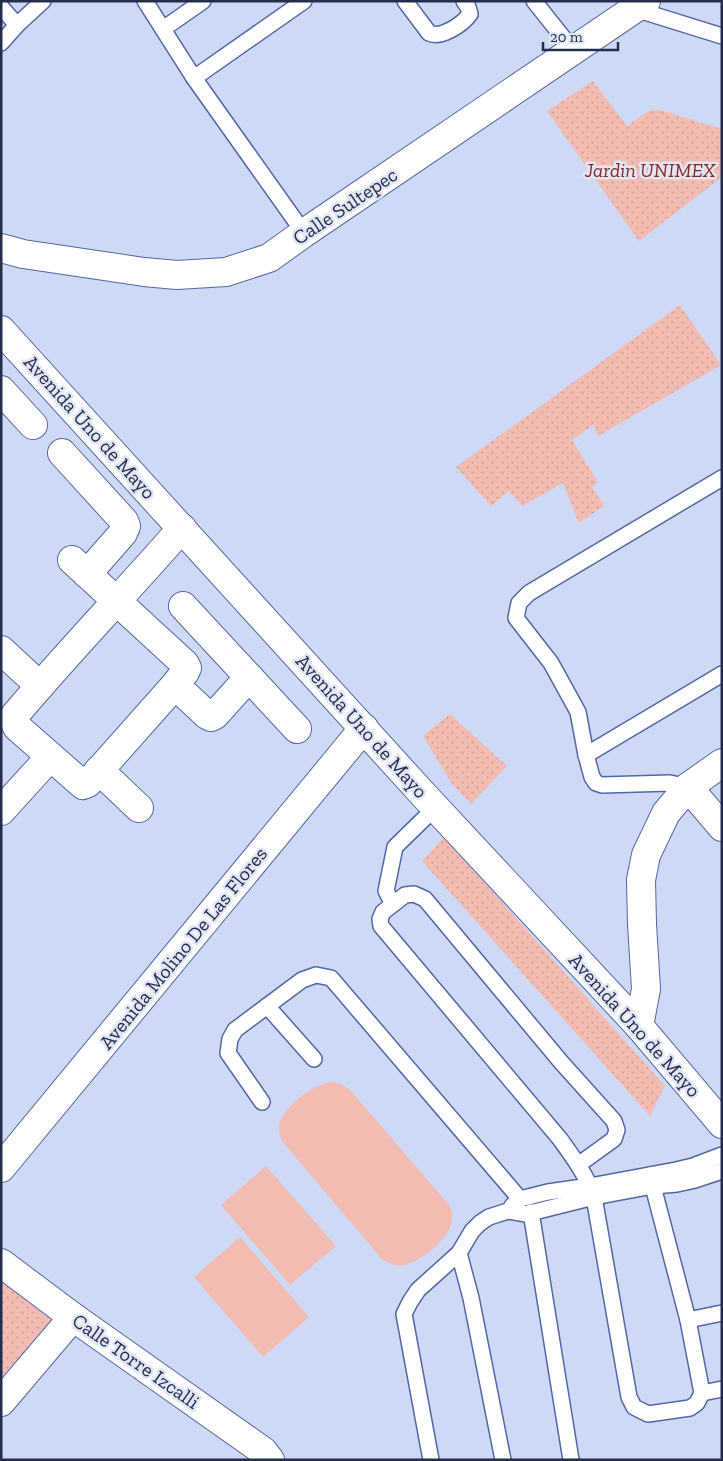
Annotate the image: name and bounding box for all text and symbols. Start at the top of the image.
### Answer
scale bar [543,20,618,52]
text: 20 m [550,28,583,46]
park label: Jardin UNIMEX [584,158,716,182]
street label: Calle Sultepec [288,162,402,250]
street label: Avenida Uno de Mayo [19,350,161,504]
street label: Avenida Uno de Mayo [291,649,433,803]
street label: Avenida Molino De Las Flores [94,842,272,1054]
street label: Avenida Uno de Mayo [564,948,706,1102]
street label: Calle Torre Izcalli [68,1308,205,1414]

